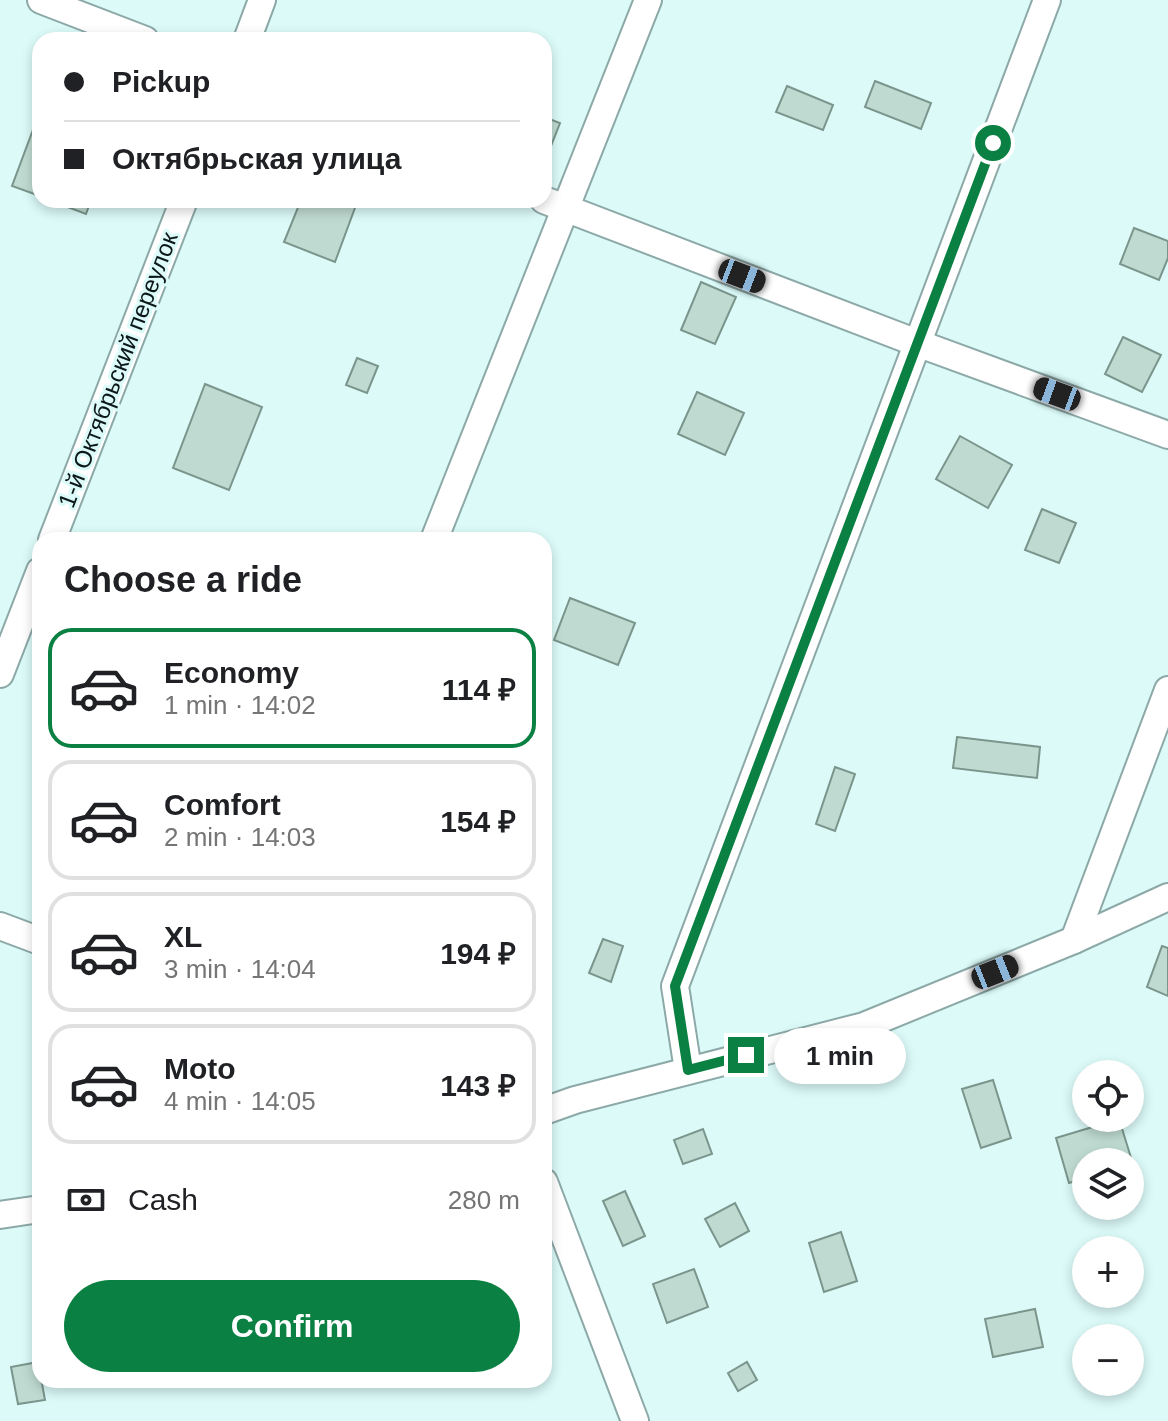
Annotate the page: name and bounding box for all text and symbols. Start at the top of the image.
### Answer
text: Pickup [112,65,210,98]
route start [975,125,1011,161]
text: Октябрьская улица [112,142,401,175]
street label: 1-й Октябрьский переулок [52,228,183,511]
car [715,256,769,296]
car [1030,375,1084,413]
text: Choose a ride [64,559,302,600]
icon: car [68,652,140,724]
text: Economy [164,656,299,689]
text: 114 ₽ [442,673,516,706]
text: 1 min · 14:02 [164,690,316,720]
icon: car [68,784,140,856]
text: Comfort [164,788,281,821]
text: 154 ₽ [440,805,516,838]
text: 2 min · 14:03 [164,822,316,852]
icon: car [68,916,140,988]
text: XL [164,920,202,953]
text: 194 ₽ [440,937,516,970]
car [968,952,1022,992]
text: 3 min · 14:04 [164,954,316,984]
callout: 1 min [774,1027,906,1083]
route end [728,1037,764,1073]
text: 1 min [806,1041,874,1071]
icon: car [68,1048,140,1120]
text: Moto [164,1052,236,1085]
map controls [1072,1060,1144,1396]
button: locate [1072,1060,1144,1132]
text: 143 ₽ [440,1069,516,1102]
text: 4 min · 14:05 [164,1086,316,1116]
button: layers [1072,1148,1144,1220]
icon: cash [64,1178,108,1222]
text: Cash [128,1183,198,1216]
text: 280 m [448,1185,520,1215]
button: + [1072,1236,1144,1308]
button: Confirm [64,1280,520,1372]
button: − [1072,1324,1144,1396]

